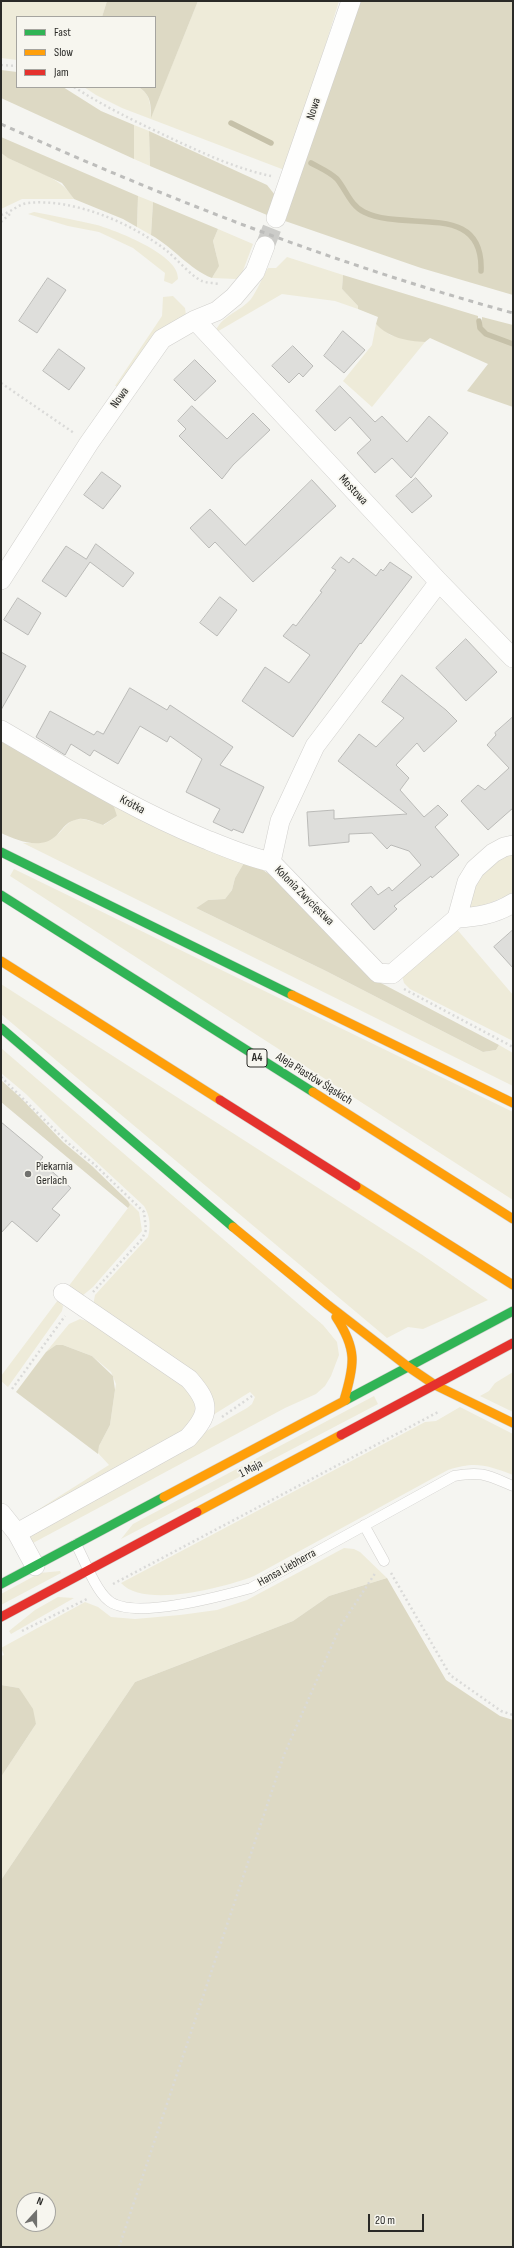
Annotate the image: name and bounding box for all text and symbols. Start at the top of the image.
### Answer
legend [16,16,156,88]
text: Fast [54,25,71,40]
text: Slow [54,45,73,60]
text: Jam [54,65,69,80]
street label: Nowa [304,96,324,122]
street label: Nowa [108,385,132,411]
street label: Mostowa [335,472,371,508]
street label: Krótka [117,792,147,818]
street label: Kolonia Zwycięstwa [271,863,337,929]
road number: A4 [247,1049,267,1067]
street label: Aleja Piastów Śląskich [273,1050,355,1108]
place label: Piekarnia Gerlach [36,1160,73,1188]
marker: Piekarnia Gerlach [23,1169,33,1179]
street label: 1 Maja [237,1457,265,1481]
street label: Hansa Liebherra [255,1546,319,1590]
north arrow [16,2192,56,2232]
text: N [35,2194,45,2208]
scale bar [370,2206,426,2232]
text: 20 m [375,2213,395,2228]

